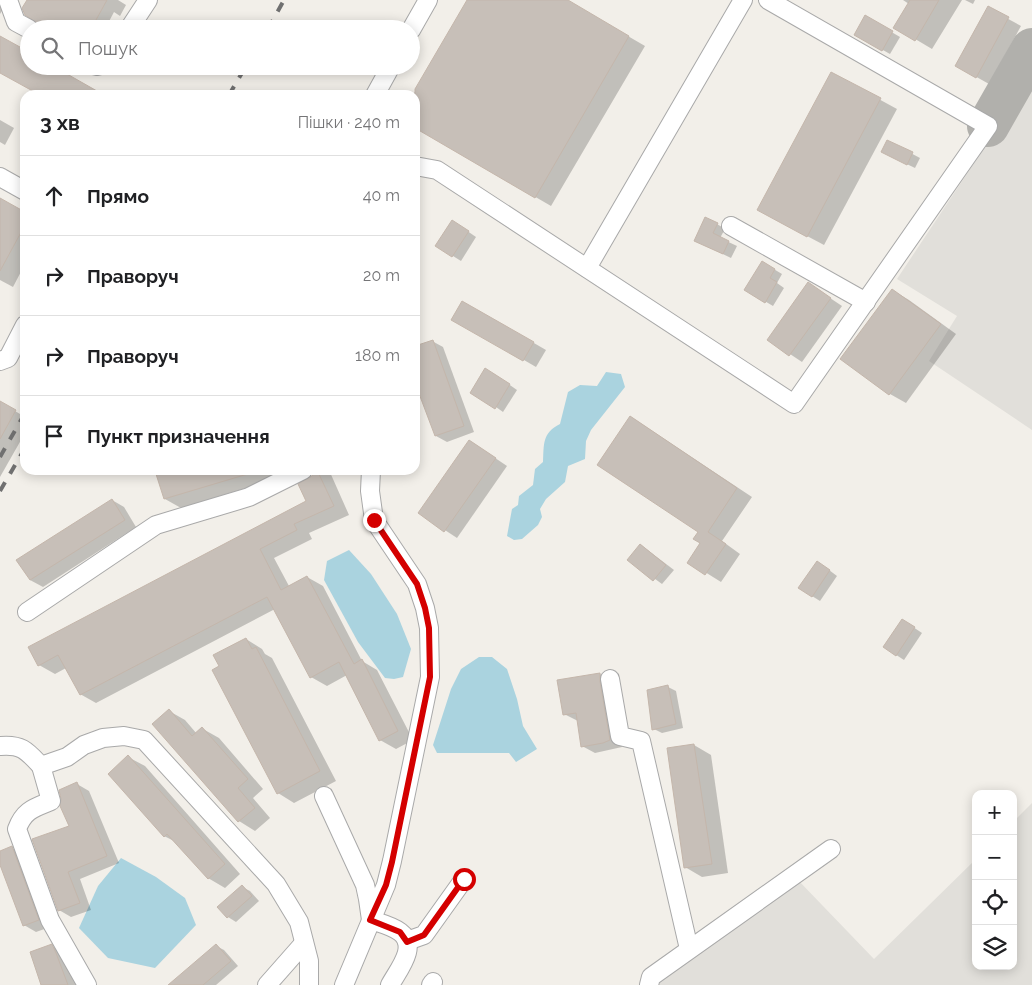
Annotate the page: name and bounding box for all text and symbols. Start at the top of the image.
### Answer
search box [20,20,420,75]
icon: search [38,34,66,62]
text: Пошук [78,37,138,59]
text: 3 хв [40,110,80,135]
text: Пішки · 240 m [298,113,400,132]
icon: ahead [40,182,68,210]
text: Прямо [87,185,149,207]
text: 40 m [363,186,400,205]
icon: right [40,262,68,290]
text: Праворуч [87,265,179,287]
text: 20 m [363,266,400,285]
icon: right [40,342,68,370]
text: Праворуч [87,345,179,367]
text: 180 m [355,346,400,365]
icon: arrive [40,422,68,450]
text: Пункт призначення [87,425,270,447]
route end [363,509,386,532]
map controls [972,790,1017,970]
button: + [972,790,1017,835]
button: − [972,835,1017,880]
route start [453,868,476,891]
button: locate [972,880,1017,925]
button: layers [972,925,1017,970]

